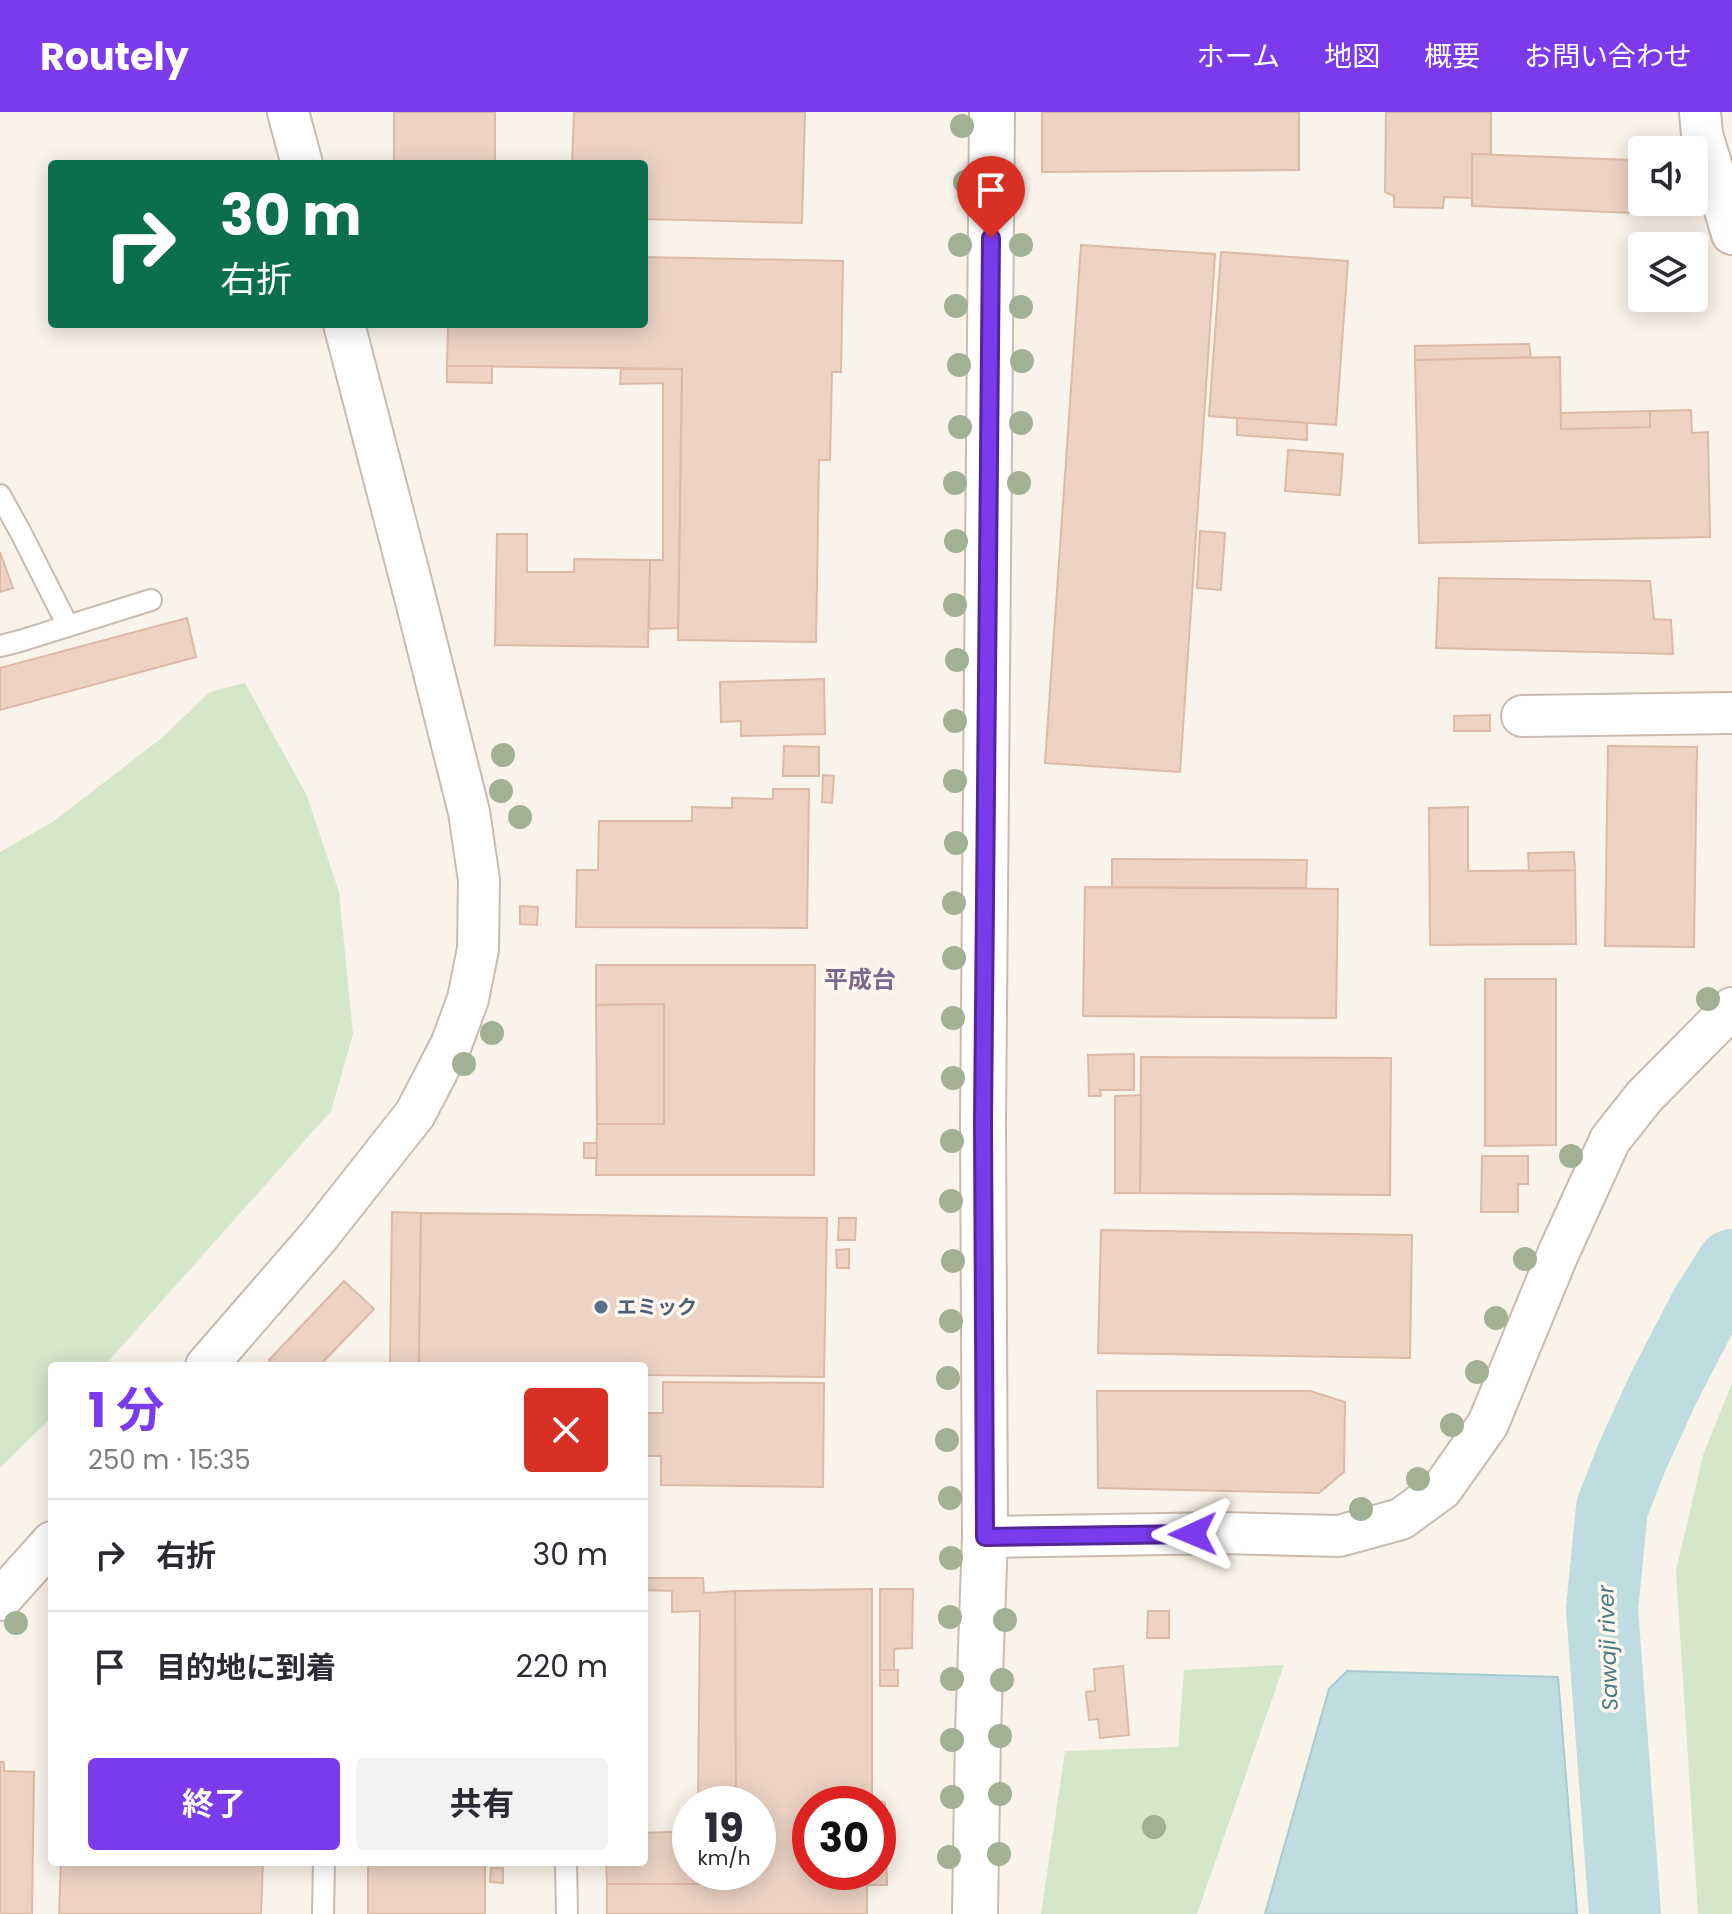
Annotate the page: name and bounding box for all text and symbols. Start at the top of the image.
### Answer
text: Routely [40,30,189,83]
text: ホーム [1197,37,1280,76]
text: 地図 [1324,37,1380,76]
text: 概要 [1424,37,1480,76]
text: お問い合わせ [1524,37,1692,76]
map controls [1628,136,1708,312]
button: sound [1628,136,1708,216]
pin [957,156,1025,238]
icon: arrive [969,168,1013,212]
text: 30 m [220,176,362,255]
icon: right [88,192,192,296]
button: layers [1628,232,1708,312]
text: 右折 [220,254,292,305]
district label: 平成台 [824,963,896,996]
place label: エミック [617,1293,697,1321]
marker: エミック [592,1298,610,1316]
text: 1 分 [88,1377,164,1444]
button: close [524,1388,608,1472]
text: 250 m · 15:35 [88,1442,251,1478]
position arrow [1151,1492,1235,1576]
icon: right [88,1533,132,1577]
text: 30 m [533,1533,608,1576]
text: 右折 [156,1534,216,1577]
water label: Sawaji river [1590,1584,1626,1711]
icon: arrive [88,1645,132,1689]
text: 220 m [516,1645,608,1688]
text: 目的地に到着 [156,1646,336,1689]
button: 終了 [88,1758,340,1850]
button: 共有 [356,1758,608,1850]
speed limit sign: 30 [792,1786,896,1890]
text: 19 [704,1800,744,1856]
text: km/h [697,1844,751,1872]

